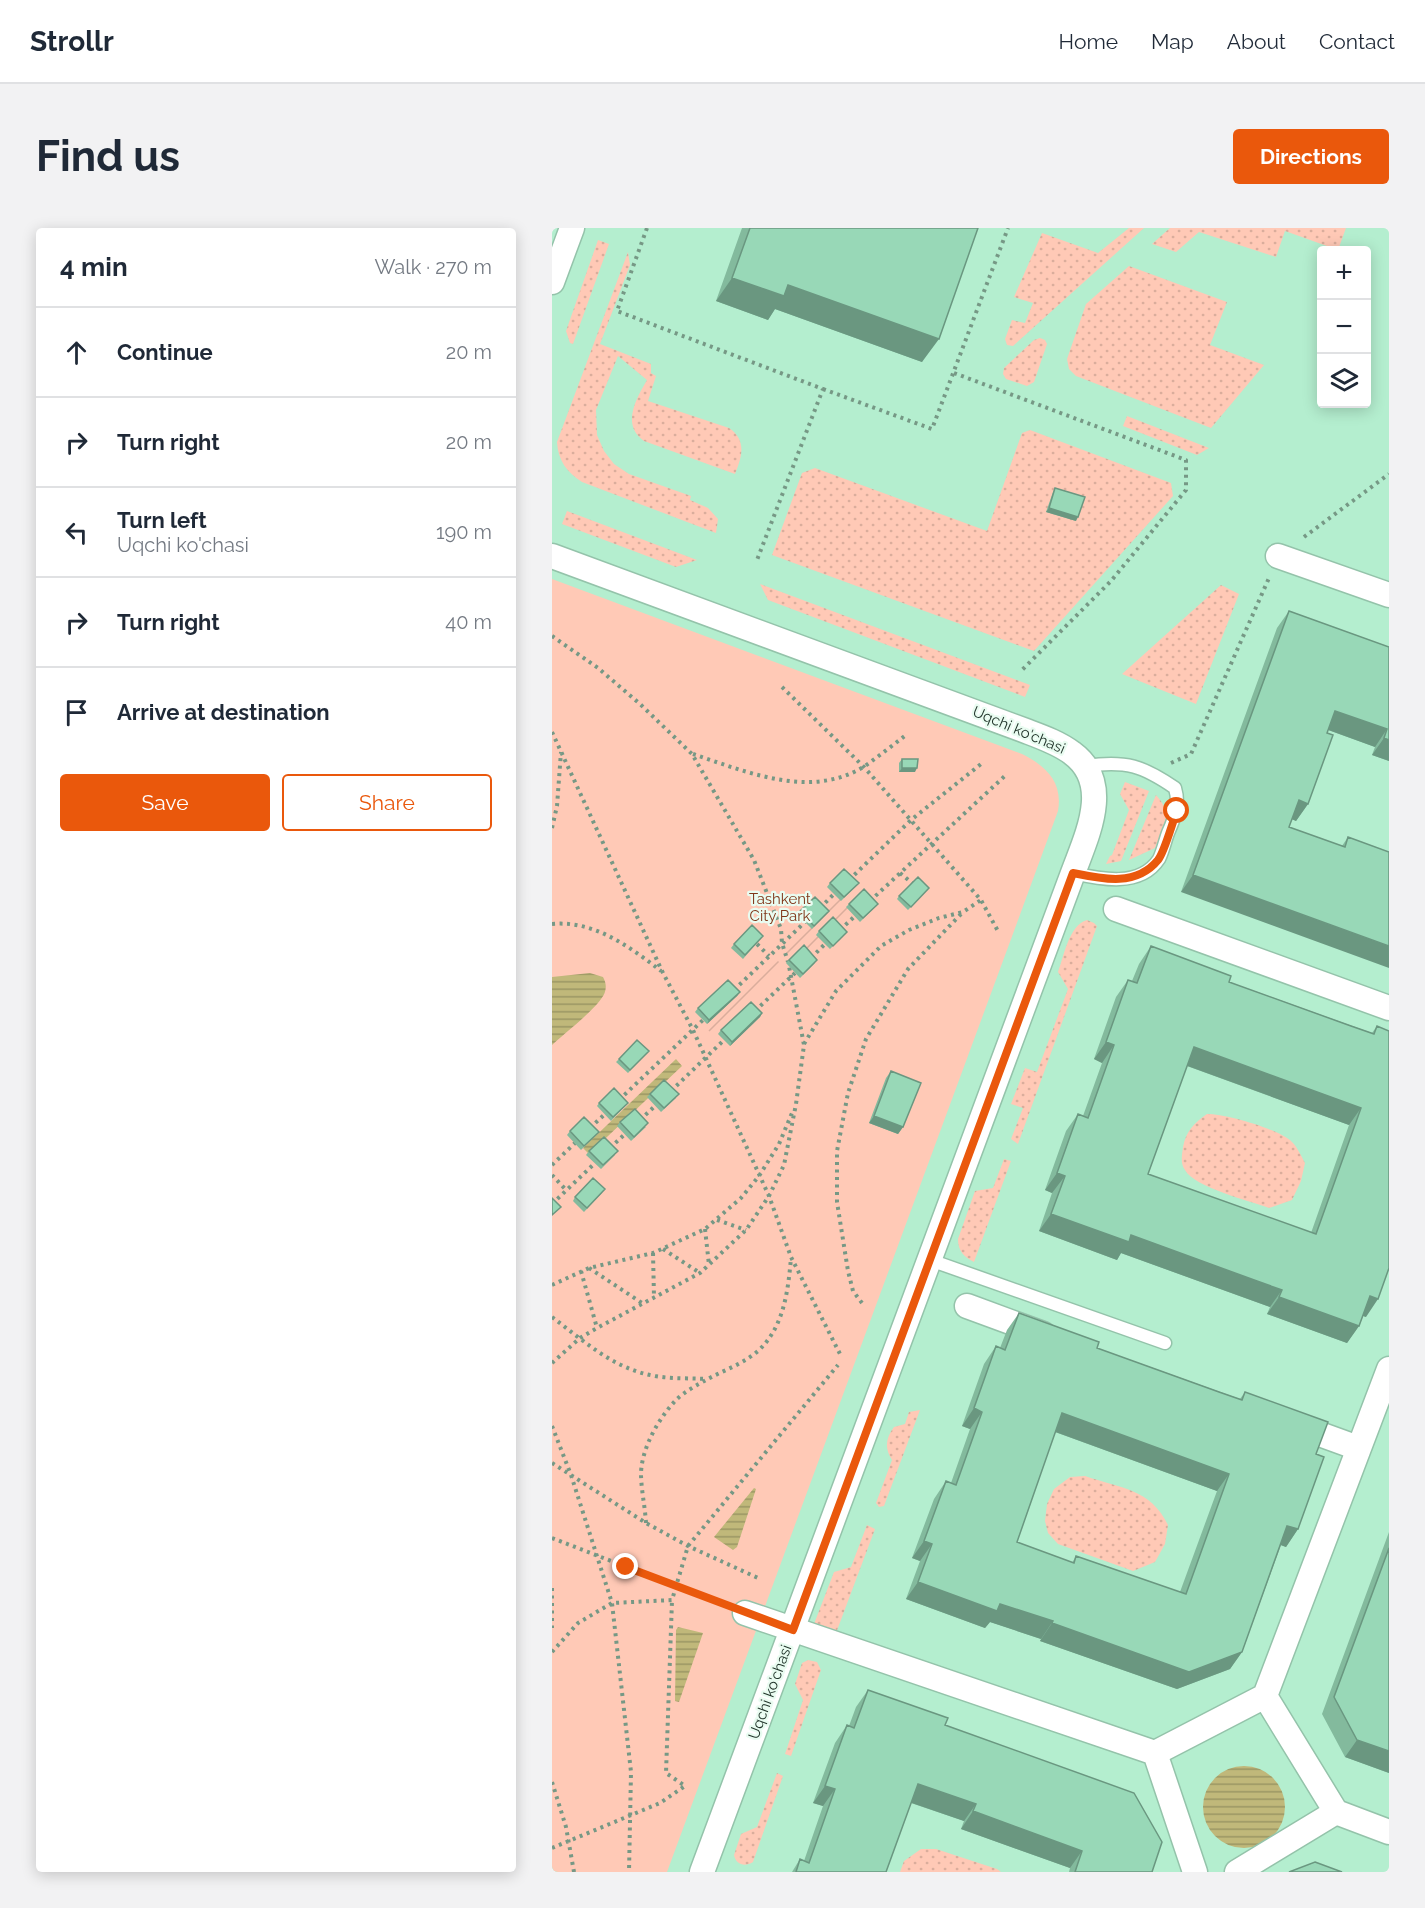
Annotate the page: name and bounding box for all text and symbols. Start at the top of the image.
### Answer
text: Strollr [30,25,114,58]
text: Home [1059,29,1118,54]
text: Map [1151,29,1194,54]
text: About [1227,29,1286,54]
text: Contact [1319,29,1395,54]
button: Directions [1233,129,1389,184]
text: Find us [36,132,180,181]
map controls [1317,246,1371,408]
button: + [1317,246,1371,300]
text: 4 min [60,252,128,282]
text: Walk · 270 m [374,255,492,279]
button: − [1317,300,1371,354]
icon: ahead [60,336,93,369]
text: Continue [117,339,213,365]
text: 20 m [446,340,492,364]
button: layers [1317,354,1371,408]
icon: right [60,426,93,459]
text: Turn right [117,429,220,455]
text: 20 m [446,430,492,454]
text: Turn left [117,507,207,533]
icon: left [60,516,93,549]
text: 190 m [436,520,492,544]
text: Uqchi ko'chasi [117,533,249,557]
icon: right [60,606,93,639]
text: Turn right [117,609,220,635]
text: 40 m [445,610,492,634]
icon: arrive [60,696,93,729]
text: Arrive at destination [117,699,330,725]
street label: Uqchi ko'chasi [970,702,1068,758]
button: Save [60,774,270,831]
button: Share [282,774,492,831]
route start [1163,797,1189,823]
park label: Tashkent City Park [749,890,811,925]
route end [612,1553,638,1579]
street label: Uqchi ko'chasi [745,1642,795,1742]

